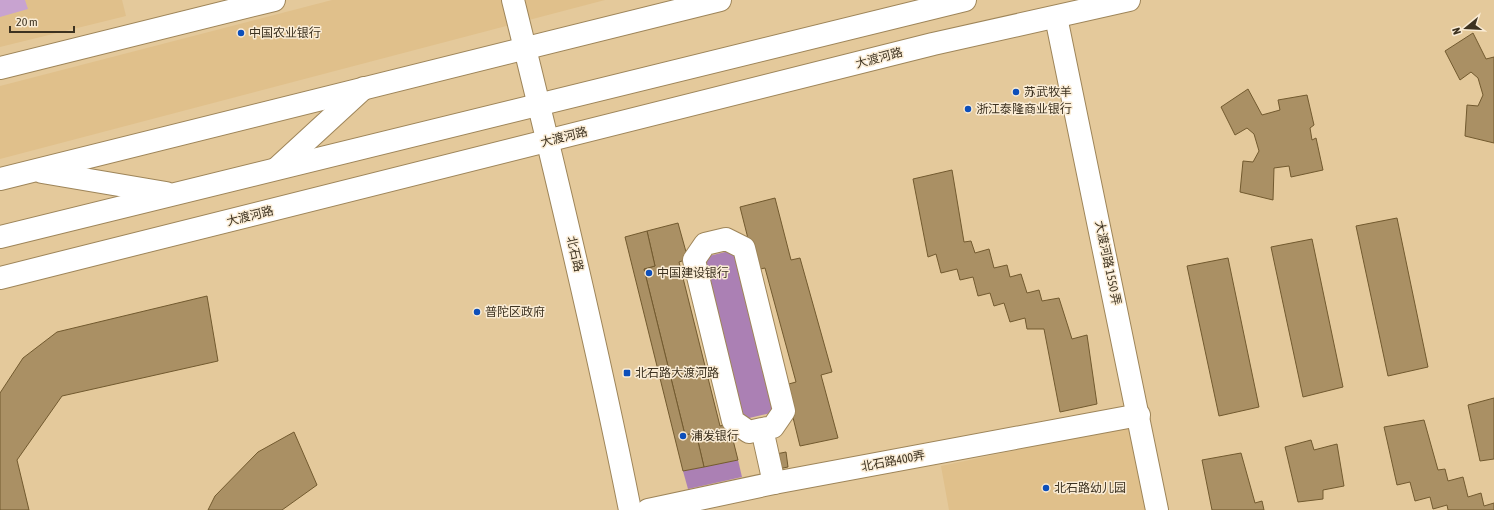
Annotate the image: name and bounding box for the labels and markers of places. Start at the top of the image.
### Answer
place label: 中国农业银行 [249,26,321,40]
marker: 中国农业银行 [236,28,246,38]
place label: 苏武牧羊 [1024,85,1072,99]
marker: 苏武牧羊 [1011,87,1021,97]
place label: 浙江泰隆商业银行 [976,102,1072,116]
marker: 浙江泰隆商业银行 [963,104,973,114]
place label: 中国建设银行 [657,266,729,280]
marker: 中国建设银行 [644,268,654,278]
place label: 普陀区政府 [485,305,545,319]
marker: 普陀区政府 [472,307,482,317]
place label: 北石路大渡河路 [635,366,719,380]
marker: 北石路大渡河路 [622,368,632,378]
place label: 浦发银行 [691,429,739,443]
marker: 浦发银行 [678,431,688,441]
place label: 北石路幼儿园 [1054,481,1126,495]
marker: 北石路幼儿园 [1041,483,1051,493]

